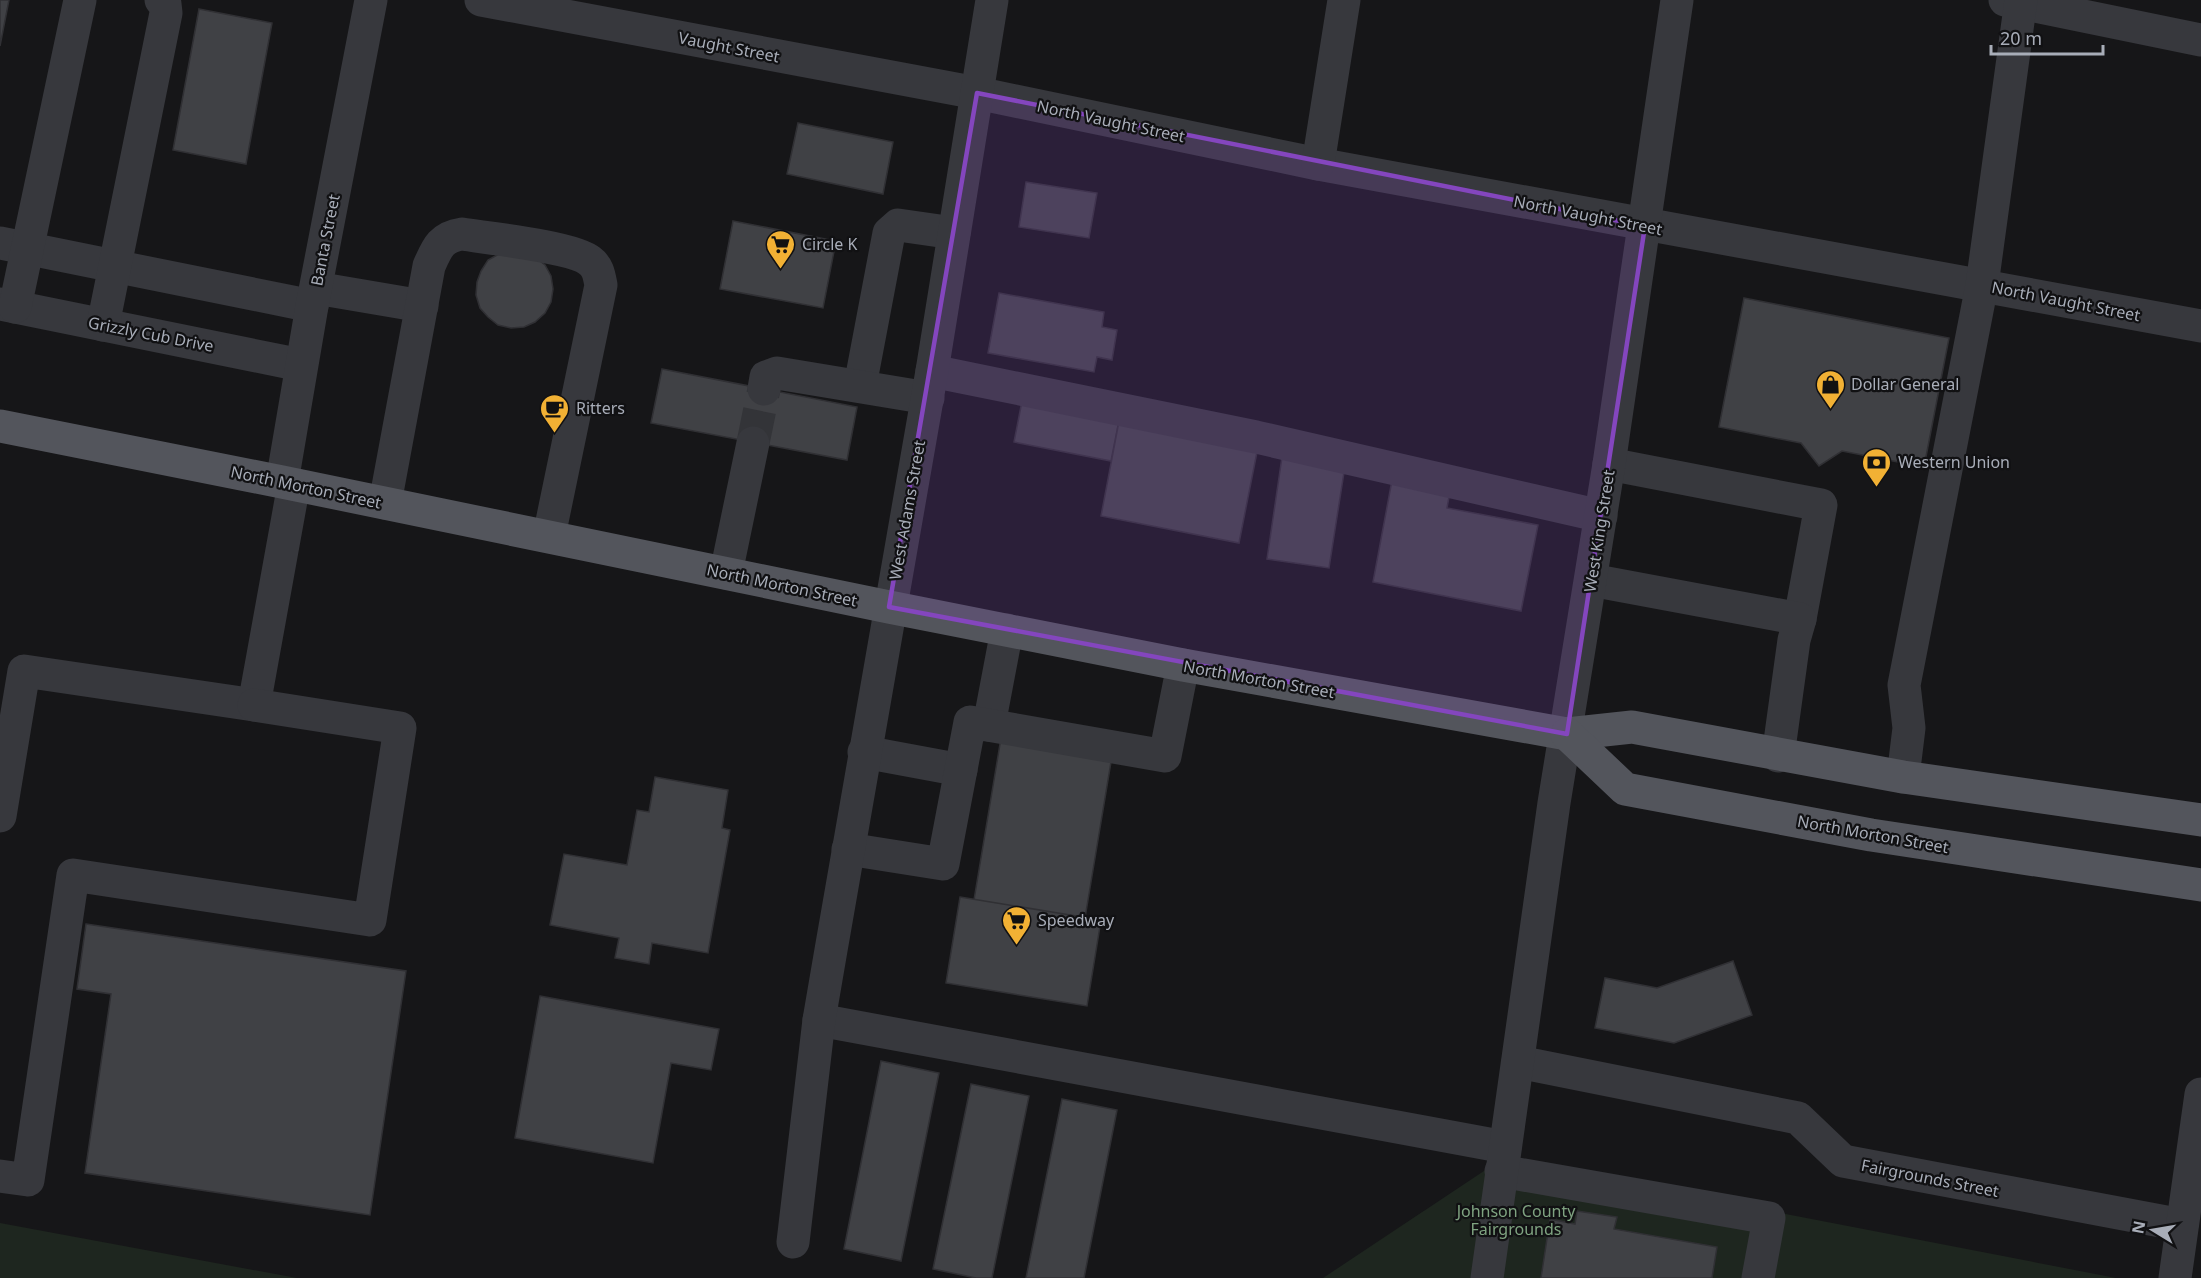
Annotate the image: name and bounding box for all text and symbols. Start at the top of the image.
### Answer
scale bar [1991,18,2104,56]
street label: Vaught Street [677,26,782,68]
text: 20 m [2000,26,2042,50]
street label: North Vaught Street [1035,95,1187,147]
street label: North Vaught Street [1512,190,1664,240]
street label: Banta Street [305,192,345,288]
supermarket icon: Circle K [765,228,797,270]
place label: Circle K [802,233,858,255]
street label: North Vaught Street [1990,276,2142,326]
street label: Grizzly Cub Drive [86,311,216,357]
shop icon: Dollar General [1814,368,1846,410]
place label: Dollar General [1851,373,1959,395]
cafe icon: Ritters [539,392,571,434]
place label: Ritters [576,397,625,419]
street label: West Adams Street [884,438,930,582]
bank icon: Western Union [1861,446,1893,488]
place label: Western Union [1898,451,2010,473]
street label: North Morton Street [229,460,383,514]
street label: West King Street [1578,468,1620,594]
street label: North Morton Street [705,558,859,612]
street label: North Morton Street [1182,655,1337,703]
street label: North Morton Street [1796,810,1951,858]
supermarket icon: Speedway [1001,904,1033,946]
place label: Speedway [1038,909,1115,931]
street label: Fairgrounds Street [1859,1154,2001,1202]
park label: Johnson County Fairgrounds [1455,1200,1576,1240]
north arrow [2123,1200,2183,1260]
text: N [2126,1219,2150,1236]

